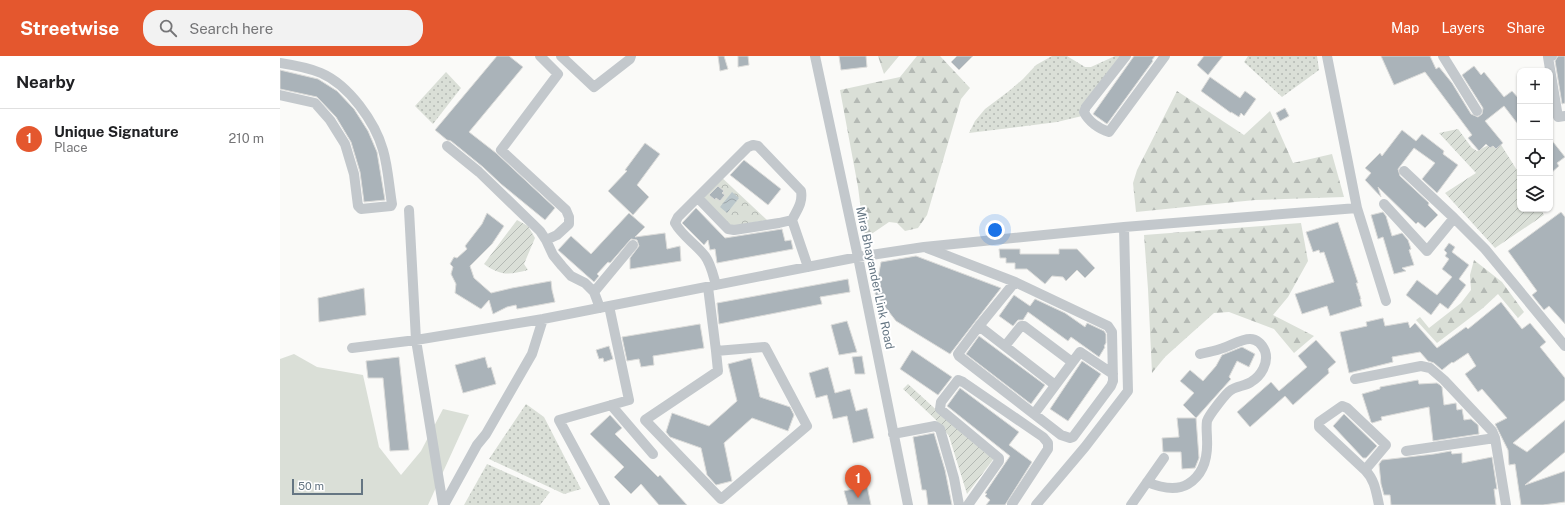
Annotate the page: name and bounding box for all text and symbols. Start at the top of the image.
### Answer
search box [143,10,423,46]
text: Streetwise [20,17,119,39]
icon: search [157,17,179,39]
text: Search here [189,20,273,37]
text: Map [1391,20,1419,36]
text: Layers [1441,20,1485,36]
text: Share [1507,20,1545,36]
map controls [1517,68,1553,212]
button: + [1517,68,1553,104]
text: Nearby [16,72,75,92]
button: − [1517,104,1553,140]
text: Unique Signature [54,123,179,140]
text: 1 [26,131,32,146]
text: 210 m [229,131,264,146]
text: Place [54,140,88,155]
button: locate [1517,140,1553,176]
button: layers [1517,176,1553,212]
street label: Mira Bhayander Link Road [853,205,897,351]
your location [985,220,1005,240]
pin: 1 [845,465,871,498]
scale bar [292,477,363,496]
text: 50 m [298,480,324,492]

